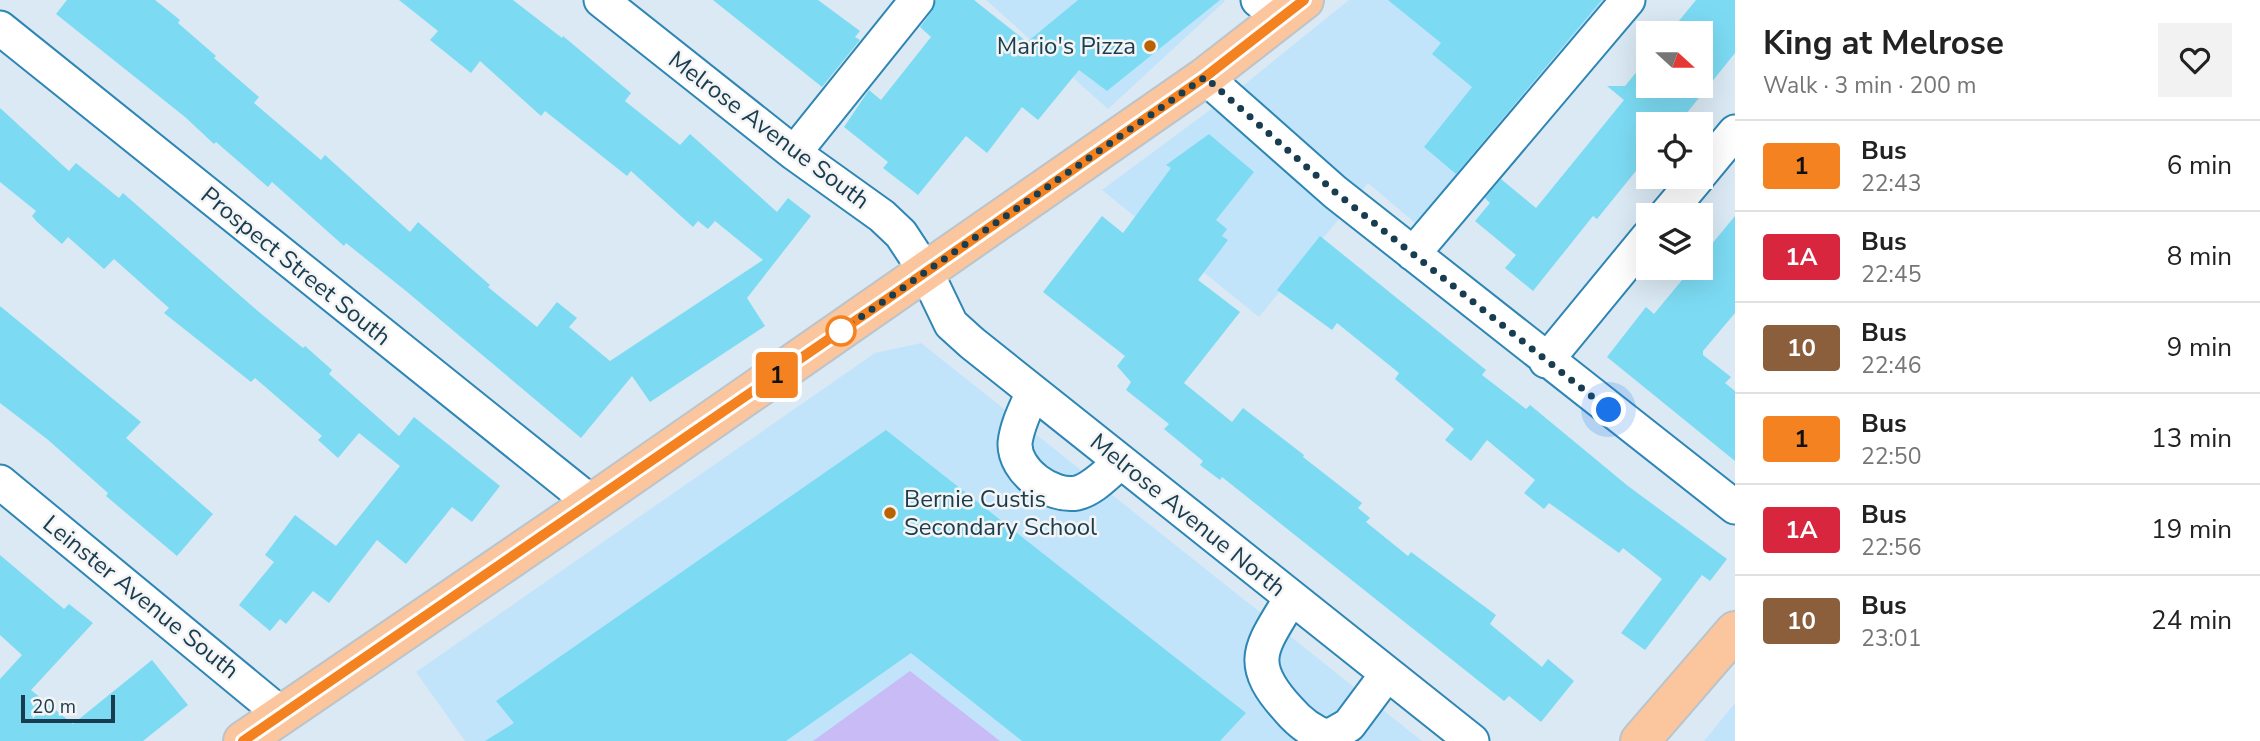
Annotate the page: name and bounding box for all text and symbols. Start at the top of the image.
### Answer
north arrow [1636,21,1713,98]
map controls [1636,21,1713,280]
text: King at Melrose [1763,21,2004,66]
button: heart [2158,23,2232,97]
place label: Mario's Pizza [997,30,1136,62]
marker: Mario's Pizza [1142,38,1158,54]
street label: Melrose Avenue South [662,44,876,216]
text: Walk · 3 min · 200 m [1763,70,1976,101]
button: locate [1636,112,1713,189]
text: Bus [1861,133,1907,168]
text: 6 min [2167,148,2232,183]
text: 1 [1794,150,1809,182]
text: 22:43 [1861,168,1921,199]
street label: Prospect Street South [194,179,398,353]
button: layers [1636,203,1713,280]
text: Bus [1861,224,1907,259]
text: 8 min [2167,239,2232,274]
text: 1A [1785,241,1818,273]
text: 22:45 [1861,259,1921,290]
text: Bus [1861,315,1907,350]
unlabelled marker [826,316,856,346]
text: 9 min [2167,330,2232,365]
text: 10 [1787,332,1816,364]
text: 22:46 [1861,350,1921,381]
line badge: 1 [754,352,800,398]
text: 1 [770,359,784,391]
your location [1591,392,1626,427]
text: Bus [1861,406,1907,441]
text: 13 min [2151,421,2232,456]
text: 1 [1794,423,1809,455]
street label: Melrose Avenue North [1084,426,1292,604]
text: 22:50 [1861,441,1921,472]
place label: Bernie Custis Secondary School [904,483,1097,543]
text: Bus [1861,497,1907,532]
marker: Bernie Custis Secondary School [882,505,898,521]
street label: Leinster Avenue South [36,508,246,686]
text: 19 min [2151,512,2232,547]
text: 1A [1785,514,1818,546]
text: 22:56 [1861,532,1921,563]
text: Bus [1861,588,1907,623]
text: 24 min [2151,603,2232,638]
text: 10 [1787,605,1816,637]
text: 23:01 [1861,623,1921,654]
scale bar [21,692,116,724]
text: 20 m [32,694,76,720]

